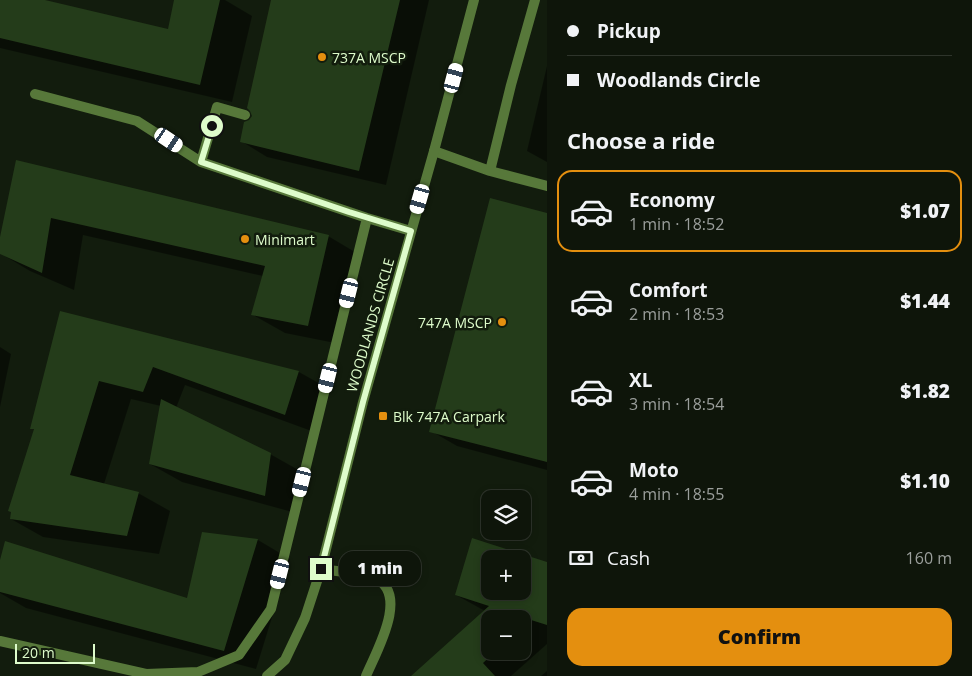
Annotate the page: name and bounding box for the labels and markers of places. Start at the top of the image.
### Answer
place label: 737A MSCP [332,48,406,67]
marker: 737A MSCP [316,51,328,63]
place label: Minimart [255,230,315,249]
marker: Minimart [239,233,251,245]
place label: 747A MSCP [418,313,492,332]
marker: 747A MSCP [496,316,508,328]
place label: Blk 747A Carpark [393,407,505,426]
marker: Blk 747A Carpark [377,410,389,422]

